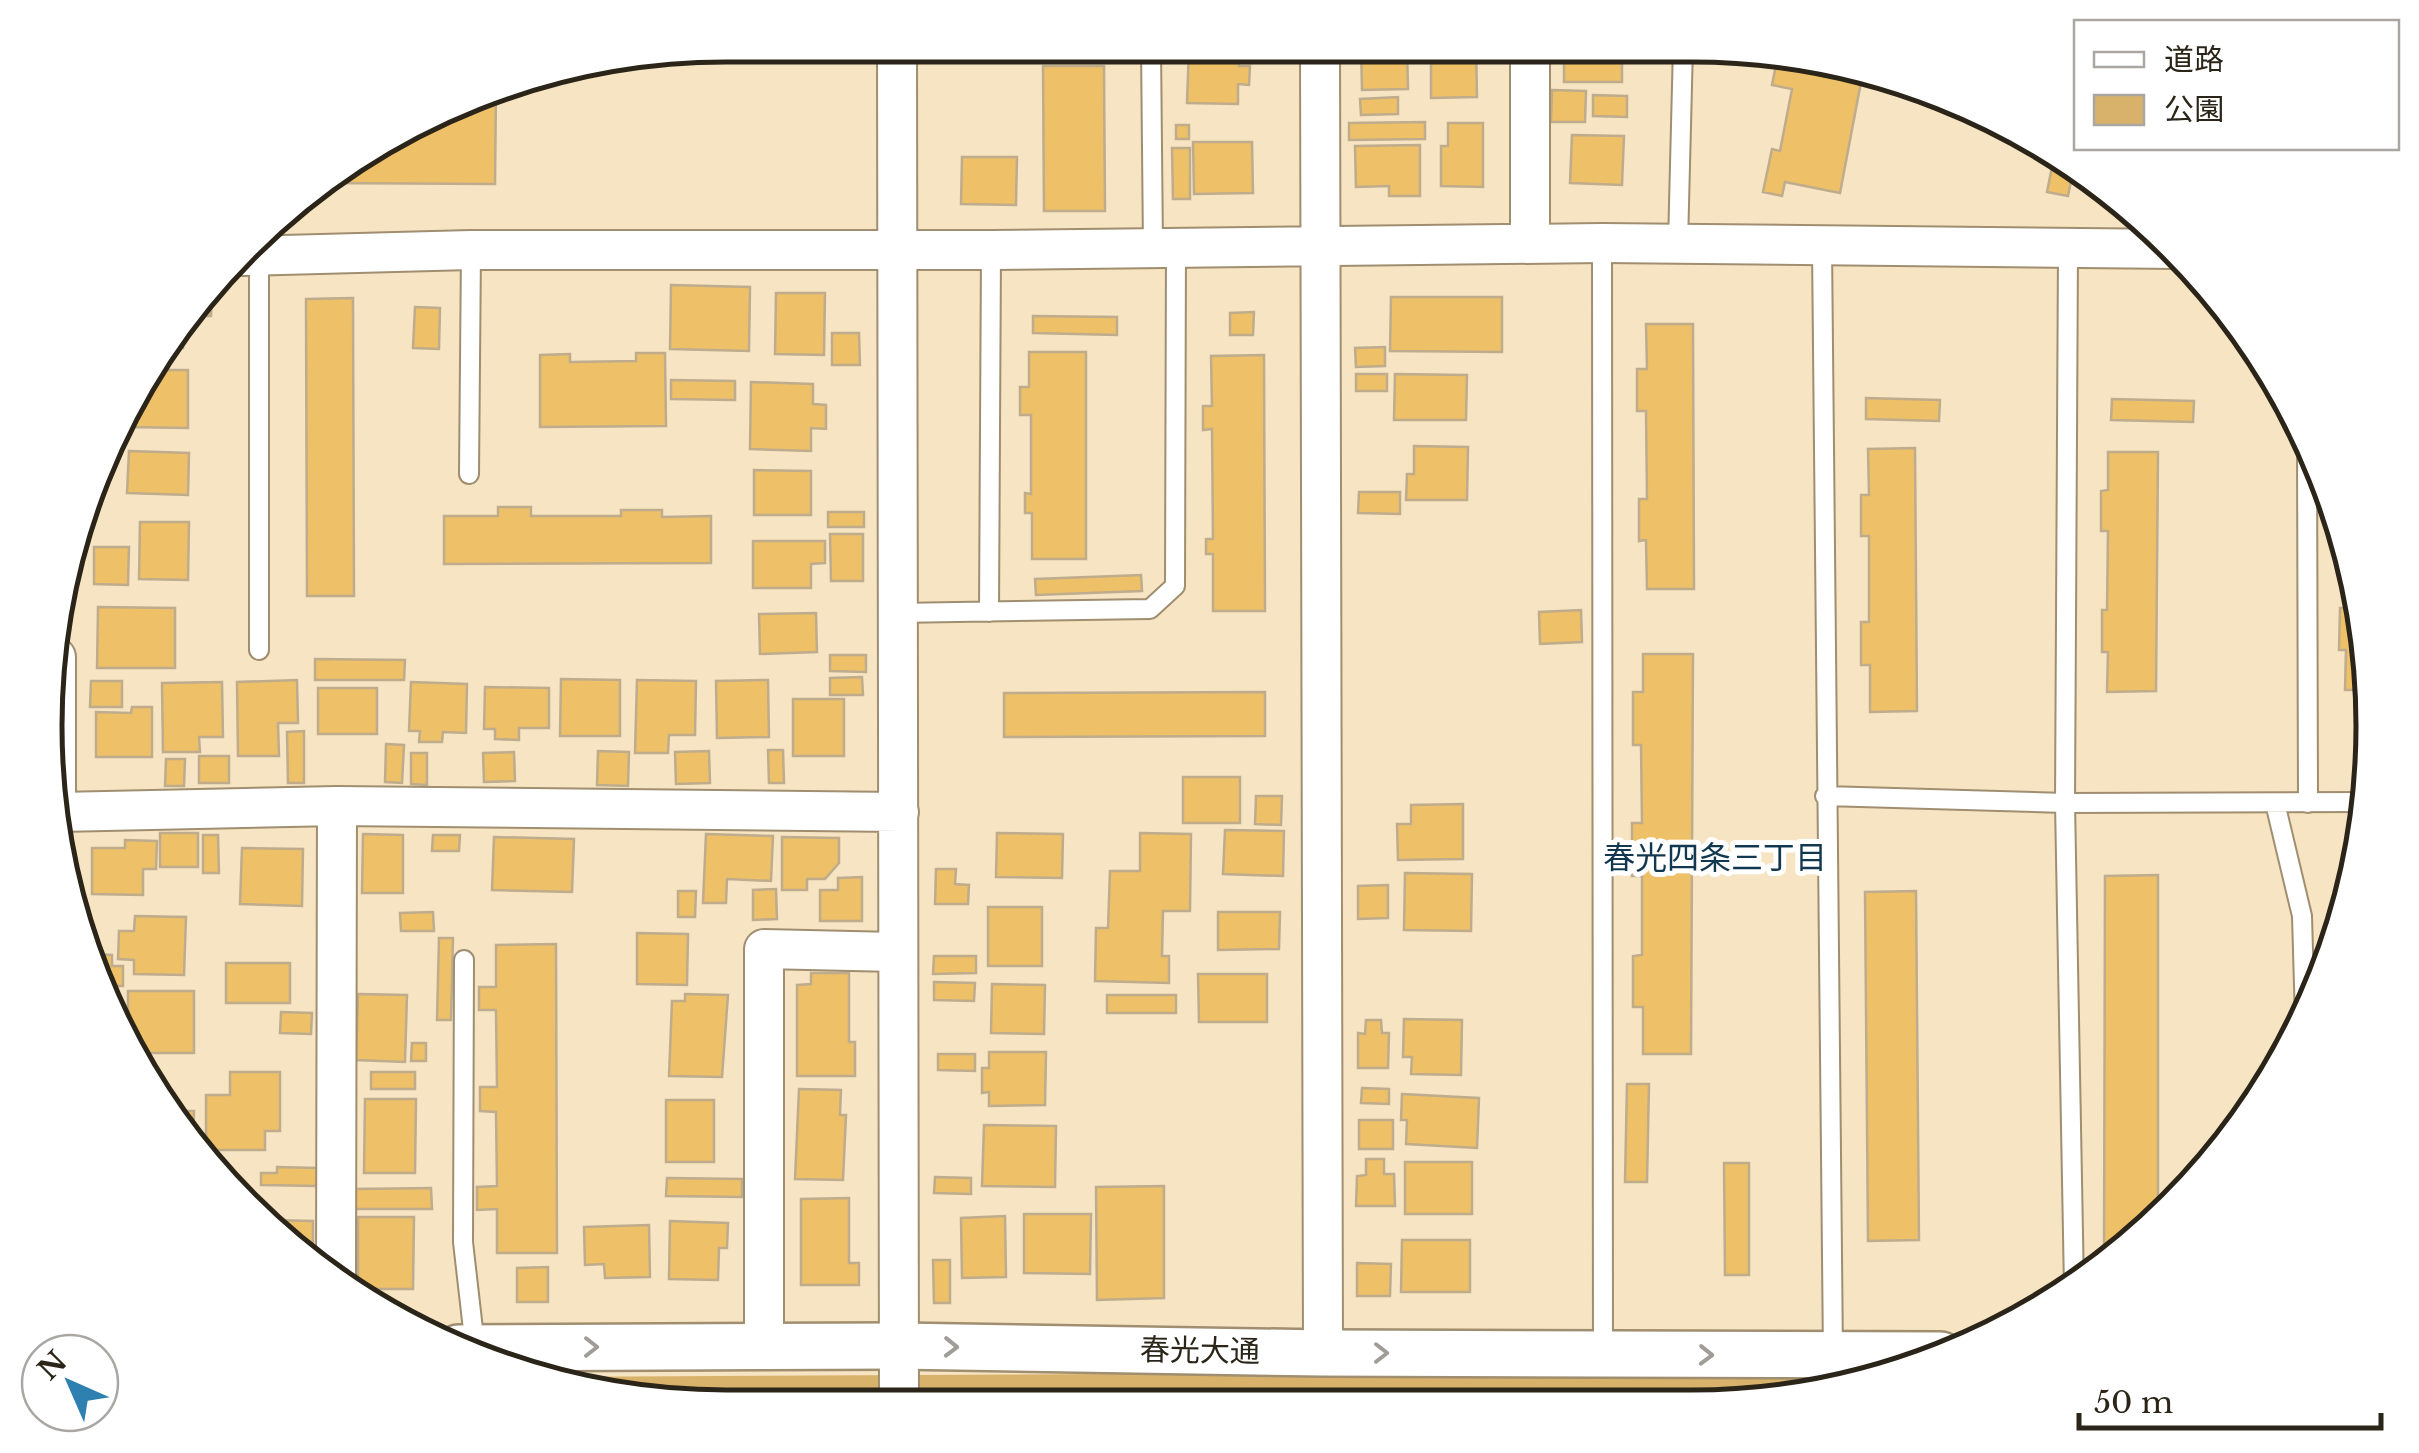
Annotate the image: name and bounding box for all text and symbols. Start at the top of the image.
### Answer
legend [2074,20,2399,150]
text: 道路 [2164,41,2224,78]
text: 公園 [2164,91,2224,128]
district label: 春光四条三丁目 [1603,838,1827,878]
street label: 春光大通 [1140,1331,1260,1370]
north arrow [20,1333,120,1433]
one-way arrow [584,1336,599,1358]
one-way arrow [943,1336,959,1357]
one-way arrow [1374,1342,1389,1364]
text: N [31,1344,74,1387]
one-way arrow [1698,1344,1714,1366]
scale bar [2079,1368,2382,1430]
text: 50 m [2094,1384,2173,1421]

